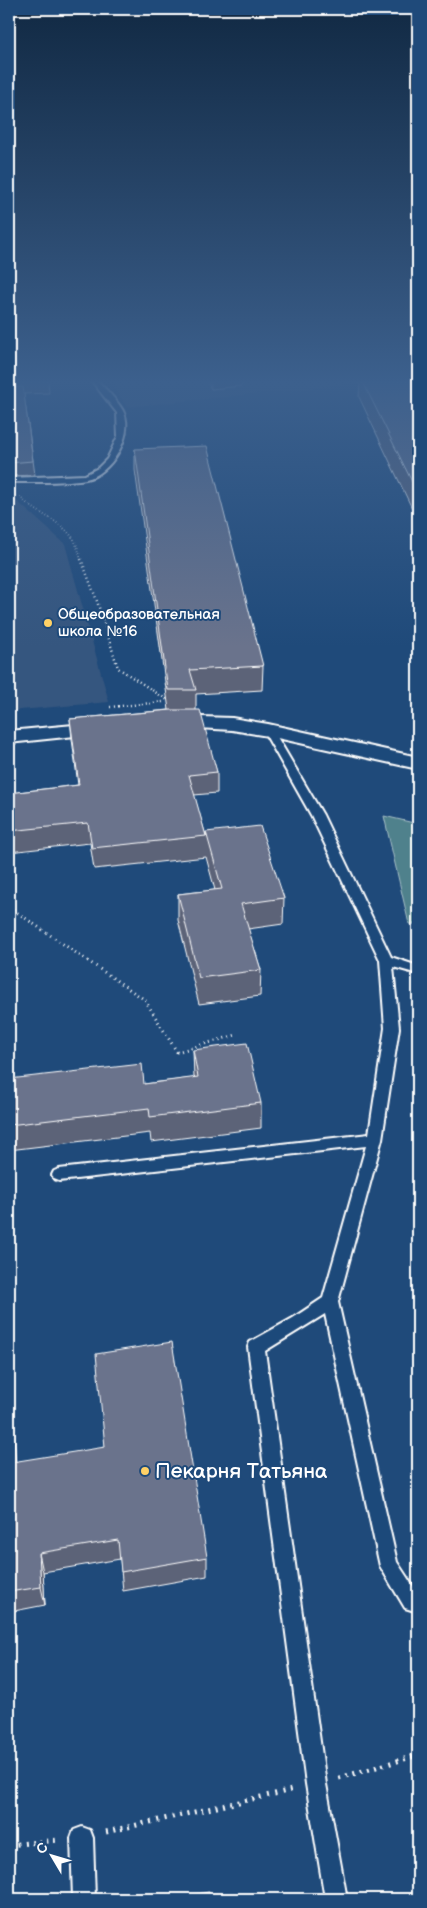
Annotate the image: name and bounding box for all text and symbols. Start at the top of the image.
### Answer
place label: Общеобразовательная школа №16 [58,605,220,641]
marker: Общеобразовательная школа №16 [42,617,54,629]
place label: Пекарня Татьяна [155,1459,328,1484]
marker: Пекарня Татьяна [139,1465,151,1477]
north arrow [28,1830,78,1880]
text: С [32,1839,52,1857]

